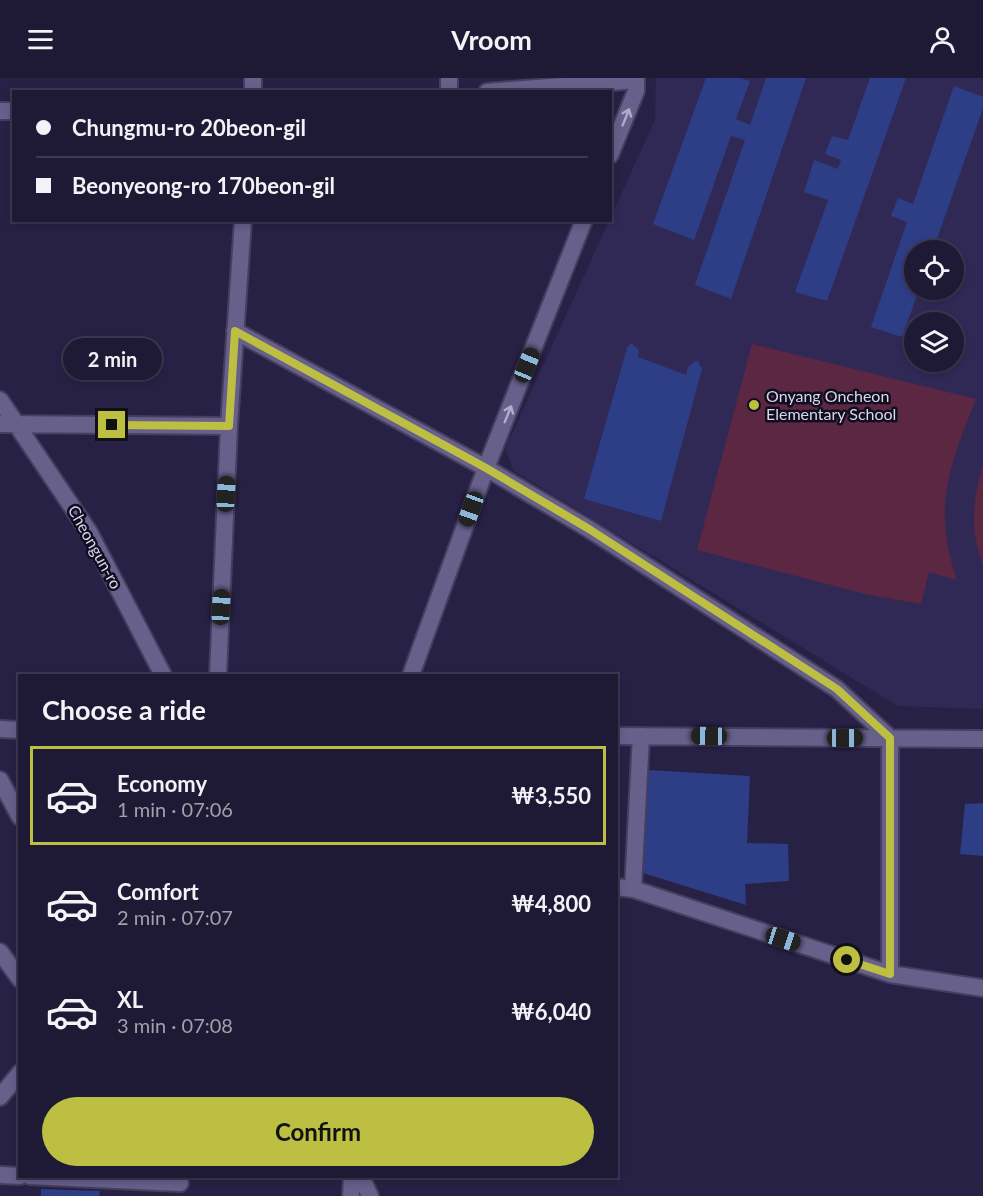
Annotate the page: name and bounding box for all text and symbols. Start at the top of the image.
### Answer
icon: menu [24,23,57,56]
text: Vroom [451,23,532,56]
icon: person [926,23,959,56]
one-way arrow [621,108,632,127]
text: Chungmu-ro 20beon-gil [72,114,306,141]
text: Beonyeong-ro 170beon-gil [72,172,335,199]
map controls [904,240,964,372]
button: locate [904,240,964,300]
button: layers [904,312,964,372]
callout: 2 min [63,338,162,380]
car [512,345,542,385]
text: 2 min [88,347,137,371]
place label: Onyang Oncheon Elementary School [766,386,896,423]
marker: Onyang Oncheon Elementary School [747,398,761,412]
one-way arrow [503,405,514,423]
route end [98,411,125,438]
car [216,476,236,512]
car [456,489,486,529]
street label: Cheongun-ro [65,502,126,592]
car [211,589,231,625]
text: Choose a ride [42,693,206,726]
car [691,727,727,745]
car [827,729,863,747]
icon: car [45,769,99,823]
text: Economy [117,770,207,797]
text: ₩3,550 [511,782,591,809]
text: 1 min · 07:06 [117,797,233,821]
icon: car [45,877,99,931]
text: Comfort [117,878,199,905]
text: ₩4,800 [511,890,591,917]
text: 2 min · 07:07 [117,905,233,929]
car [763,925,803,953]
route start [833,946,860,973]
icon: car [45,985,99,1039]
text: XL [117,986,143,1013]
text: ₩6,040 [511,998,591,1025]
text: 3 min · 07:08 [117,1013,233,1037]
button: Confirm [42,1097,594,1166]

